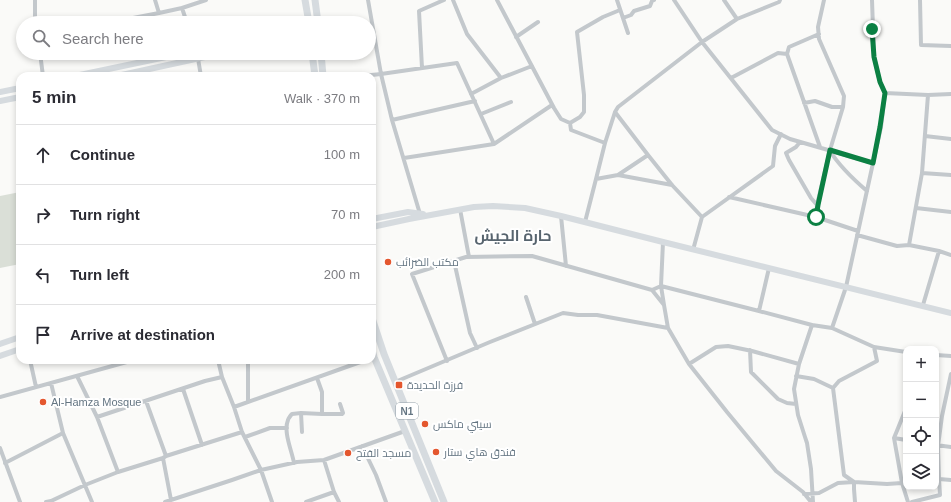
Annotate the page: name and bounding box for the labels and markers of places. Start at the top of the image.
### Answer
place label: مكتب الضرائب [396,256,459,269]
marker: مكتب الضرائب [383,257,393,267]
place label: فرزة الحديدة [407,379,463,392]
marker: فرزة الحديدة [394,380,404,390]
place label: Al-Hamza Mosque [51,396,141,408]
marker: Al-Hamza Mosque [38,397,48,407]
place label: سيتي ماكس [433,418,492,433]
marker: سيتي ماكس [420,419,430,429]
place label: فندق هاي ستار [443,446,516,461]
place label: مسجد الفتح [356,447,411,461]
marker: فندق هاي ستار [431,447,441,457]
marker: مسجد الفتح [343,448,353,458]

